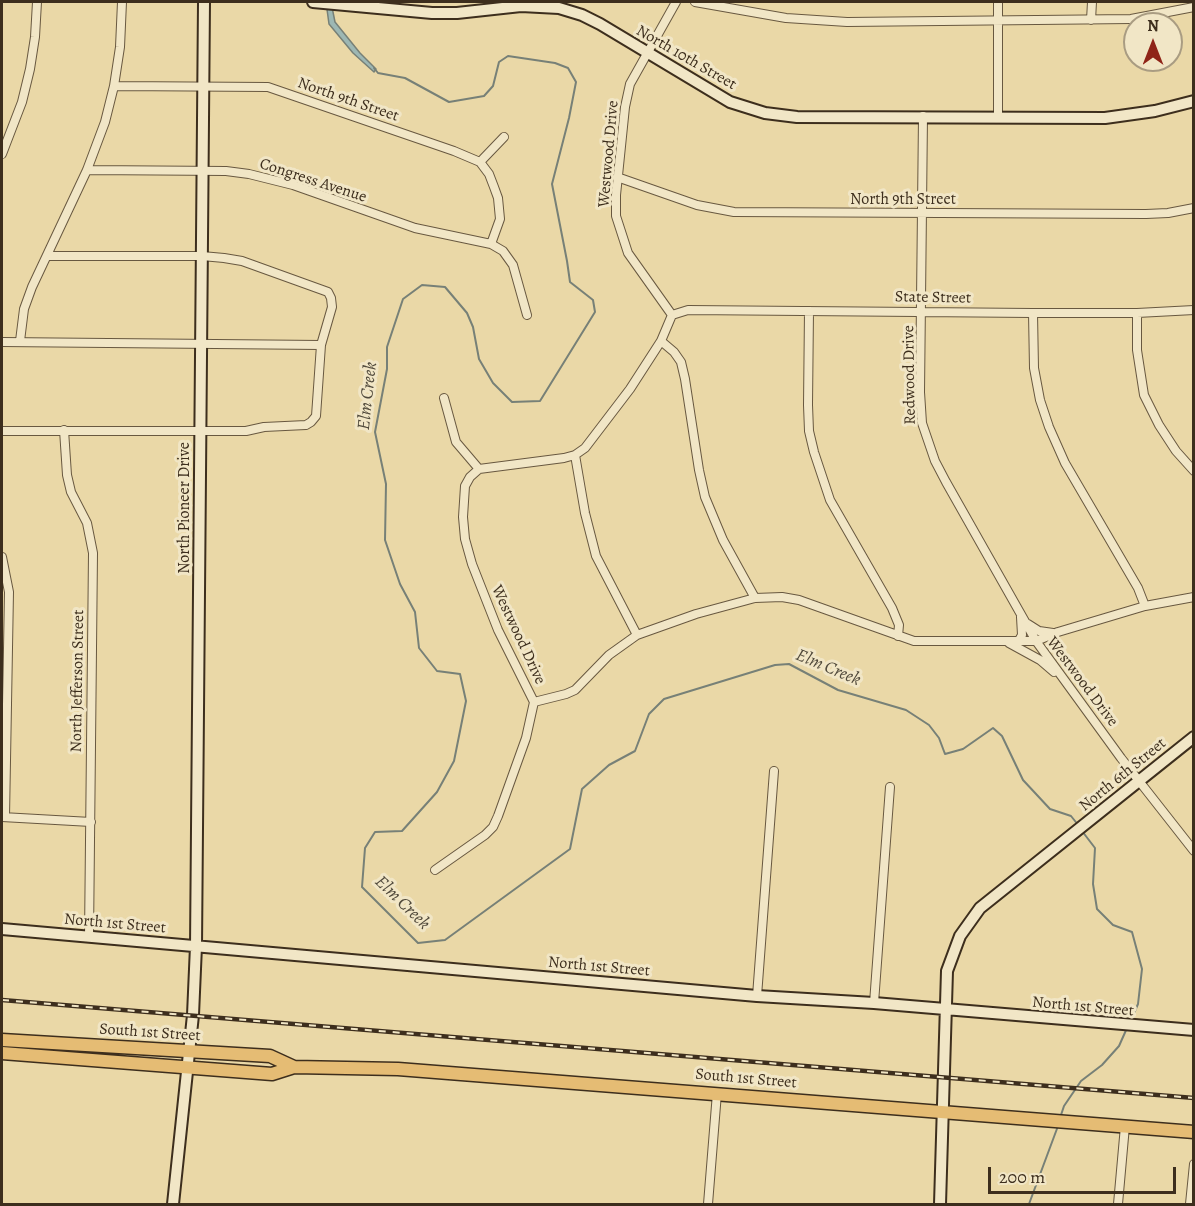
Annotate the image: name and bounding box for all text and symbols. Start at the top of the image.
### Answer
north arrow [1123,12,1183,72]
text: N [1147,15,1159,37]
street label: North 10th Street [632,22,740,94]
street label: North 9th Street [295,74,401,126]
street label: Westwood Drive [595,100,623,208]
street label: Congress Avenue [257,155,369,207]
street label: North 9th Street [850,190,956,210]
street label: State Street [895,288,971,308]
street label: Redwood Drive [900,325,920,425]
water label: Elm Creek [354,361,382,431]
street label: North Pioneer Drive [175,442,195,574]
street label: Westwood Drive [487,582,549,688]
street label: North Jefferson Street [67,609,89,753]
street label: Westwood Drive [1042,633,1122,731]
water label: Elm Creek [792,645,864,691]
street label: North 6th Street [1076,734,1170,816]
water label: Elm Creek [370,871,434,935]
street label: North 1st Street [63,910,167,938]
street label: North 1st Street [547,953,651,981]
street label: North 1st Street [1031,993,1135,1021]
street label: South 1st Street [99,1020,201,1046]
street label: South 1st Street [695,1065,797,1093]
scale bar [991,1155,1178,1193]
text: 200 m [999,1165,1045,1189]

